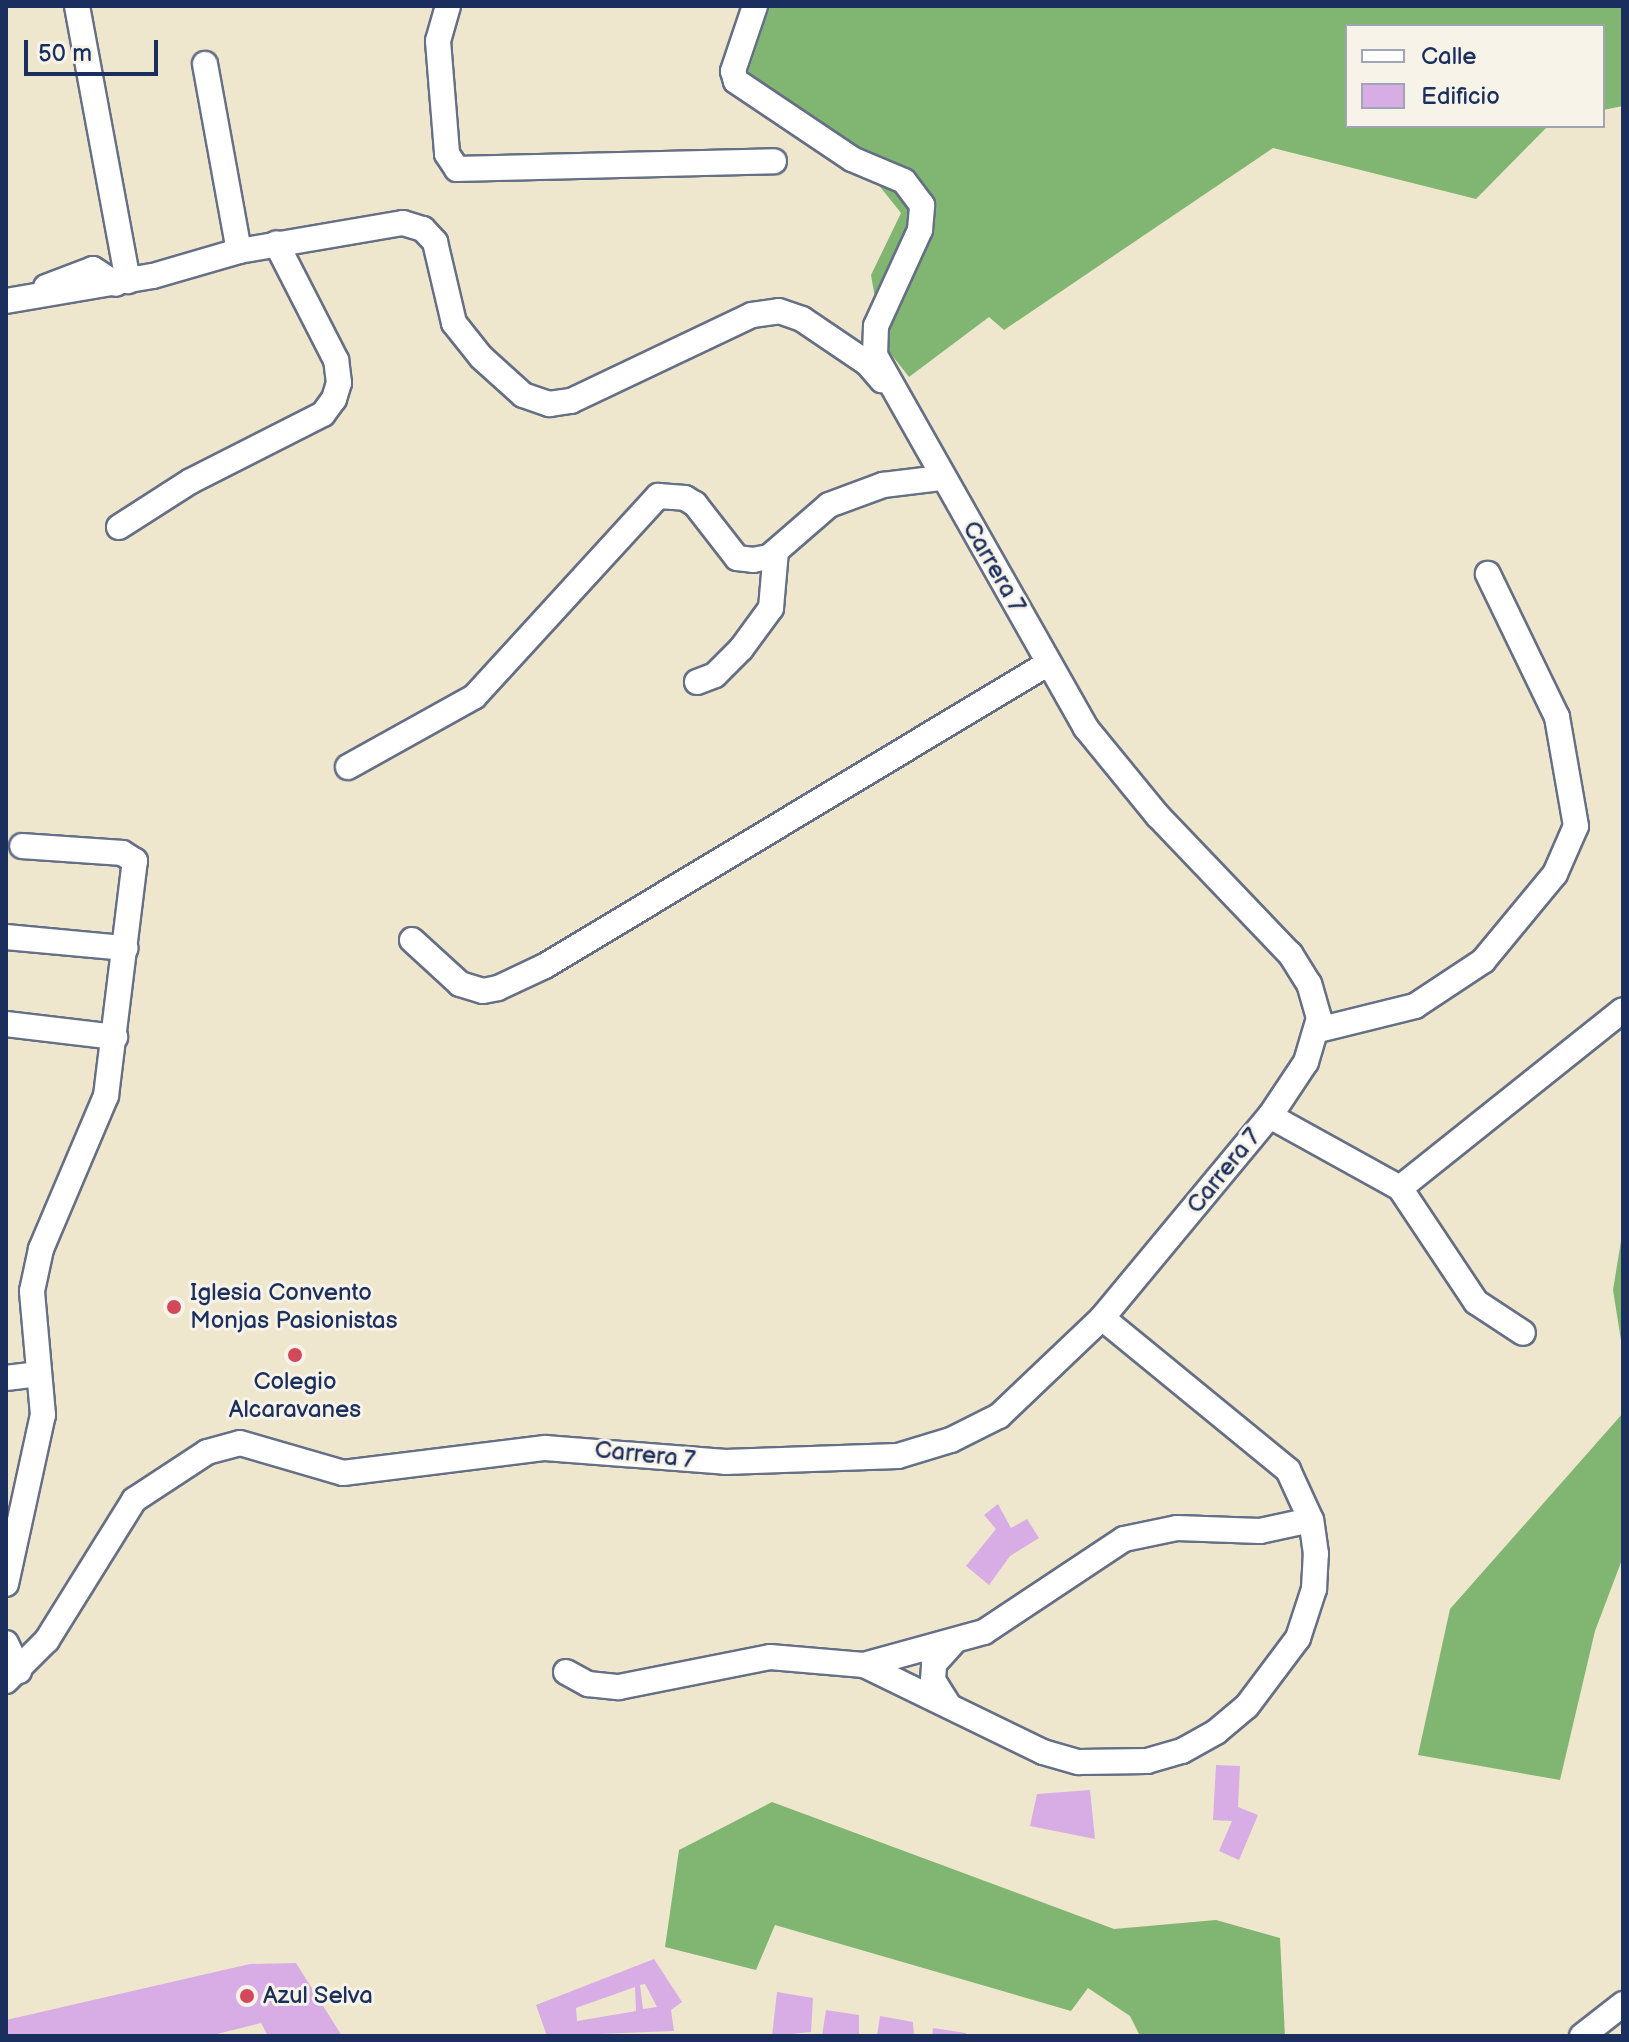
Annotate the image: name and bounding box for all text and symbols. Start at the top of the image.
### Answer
scale bar [28,24,162,74]
legend [1345,24,1605,128]
text: 50 m [38,39,92,68]
text: Calle [1421,42,1476,71]
text: Edificio [1421,82,1500,111]
street label: Carrera 7 [956,516,1032,618]
street label: Carrera 7 [1181,1122,1267,1220]
place label: Iglesia Convento Monjas Pasionistas [190,1279,398,1335]
marker: Iglesia Convento Monjas Pasionistas [165,1298,183,1316]
marker: Colegio Alcaravanes [286,1346,304,1364]
place label: Colegio Alcaravanes [229,1368,361,1424]
street label: Carrera 7 [593,1435,697,1475]
place label: Azul Selva [263,1982,373,2010]
marker: Azul Selva [238,1987,256,2005]

